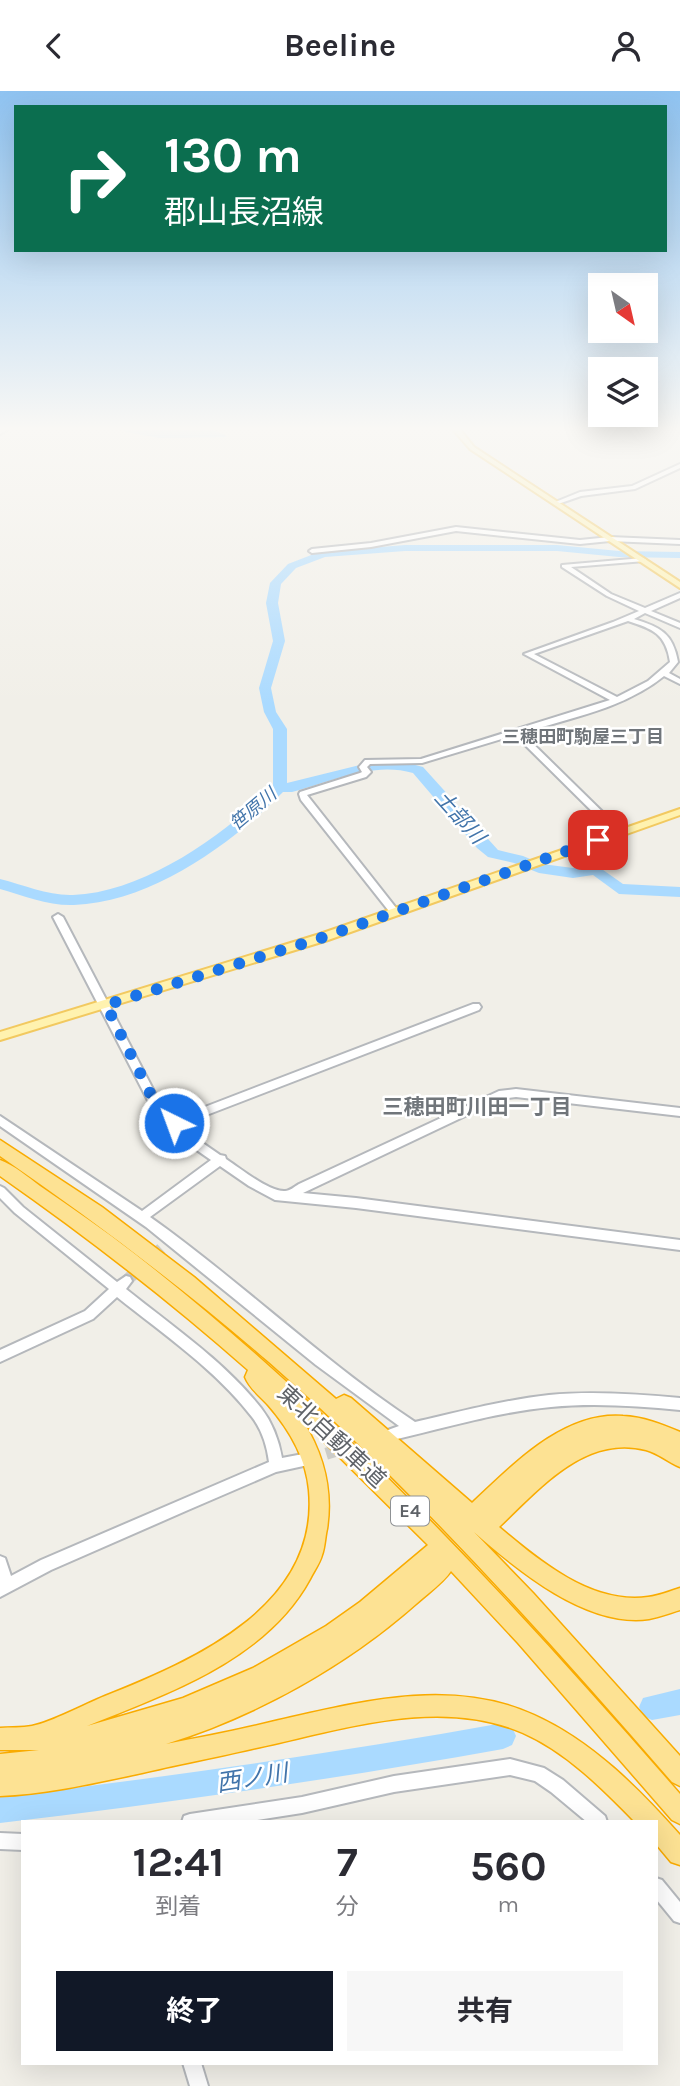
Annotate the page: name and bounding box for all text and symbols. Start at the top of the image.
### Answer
icon: back [35,27,73,65]
text: Beeline [284,27,396,64]
icon: person [607,27,645,65]
text: 130 m [164,127,302,184]
icon: right [49,133,140,224]
text: 郡山長沼線 [164,194,324,231]
north arrow [588,273,658,343]
map controls [588,273,658,427]
button: layers [588,357,658,427]
district label: 三穂田町駒屋三丁目 [502,726,664,748]
water label: 笹原川 [225,782,282,835]
water label: 土部川 [430,786,491,850]
pin [568,810,628,870]
icon: arrive [579,821,617,859]
position arrow [137,1086,211,1160]
district label: 三穂田町川田一丁目 [383,1095,572,1119]
street label: 東北自動車道 [272,1379,391,1493]
road number: E4 [391,1497,429,1525]
water label: 西ノ川 [214,1758,293,1797]
text: 12:41 [132,1837,224,1887]
text: 7 [337,1837,358,1887]
text: 560 [470,1841,547,1891]
text: m [498,1891,519,1918]
text: 到着 [155,1893,201,1920]
text: 分 [336,1893,359,1920]
button: 終了 [56,1971,333,2051]
button: 共有 [347,1971,623,2051]

